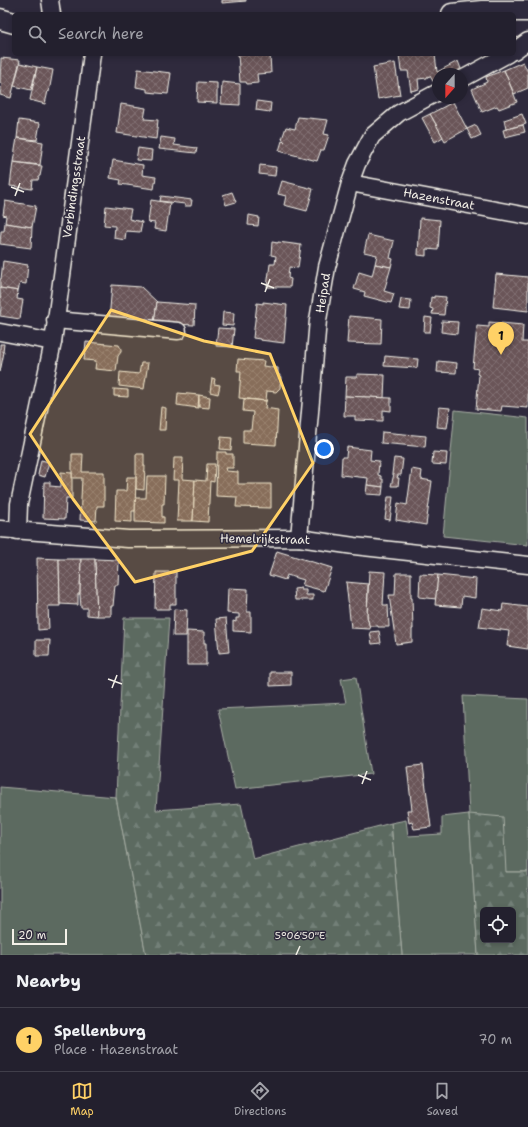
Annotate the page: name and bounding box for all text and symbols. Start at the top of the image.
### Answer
search box [12,12,516,56]
icon: search [26,23,48,45]
text: Search here [58,24,144,44]
north arrow [432,68,468,104]
street label: Verbindingsstraat [59,135,89,239]
street label: Hazenstraat [402,184,476,214]
street label: Heipad [312,271,334,314]
pin: 1 [488,322,514,355]
your location [314,439,334,459]
street label: Hemelrijkstraat [220,530,310,548]
map controls [480,907,516,943]
button: locate [480,907,516,943]
scale bar [12,927,67,946]
text: 20 m [18,928,46,943]
text: 5°06'50"E [275,929,325,942]
text: Nearby [16,970,81,992]
text: Spellenburg [54,1021,146,1041]
text: 1 [26,1031,32,1048]
text: 70 m [478,1031,512,1048]
text: Place · Hazenstraat [54,1041,178,1058]
tab: Map [70,1080,94,1119]
tab: Directions [234,1080,286,1119]
tab: Saved [427,1080,458,1119]

